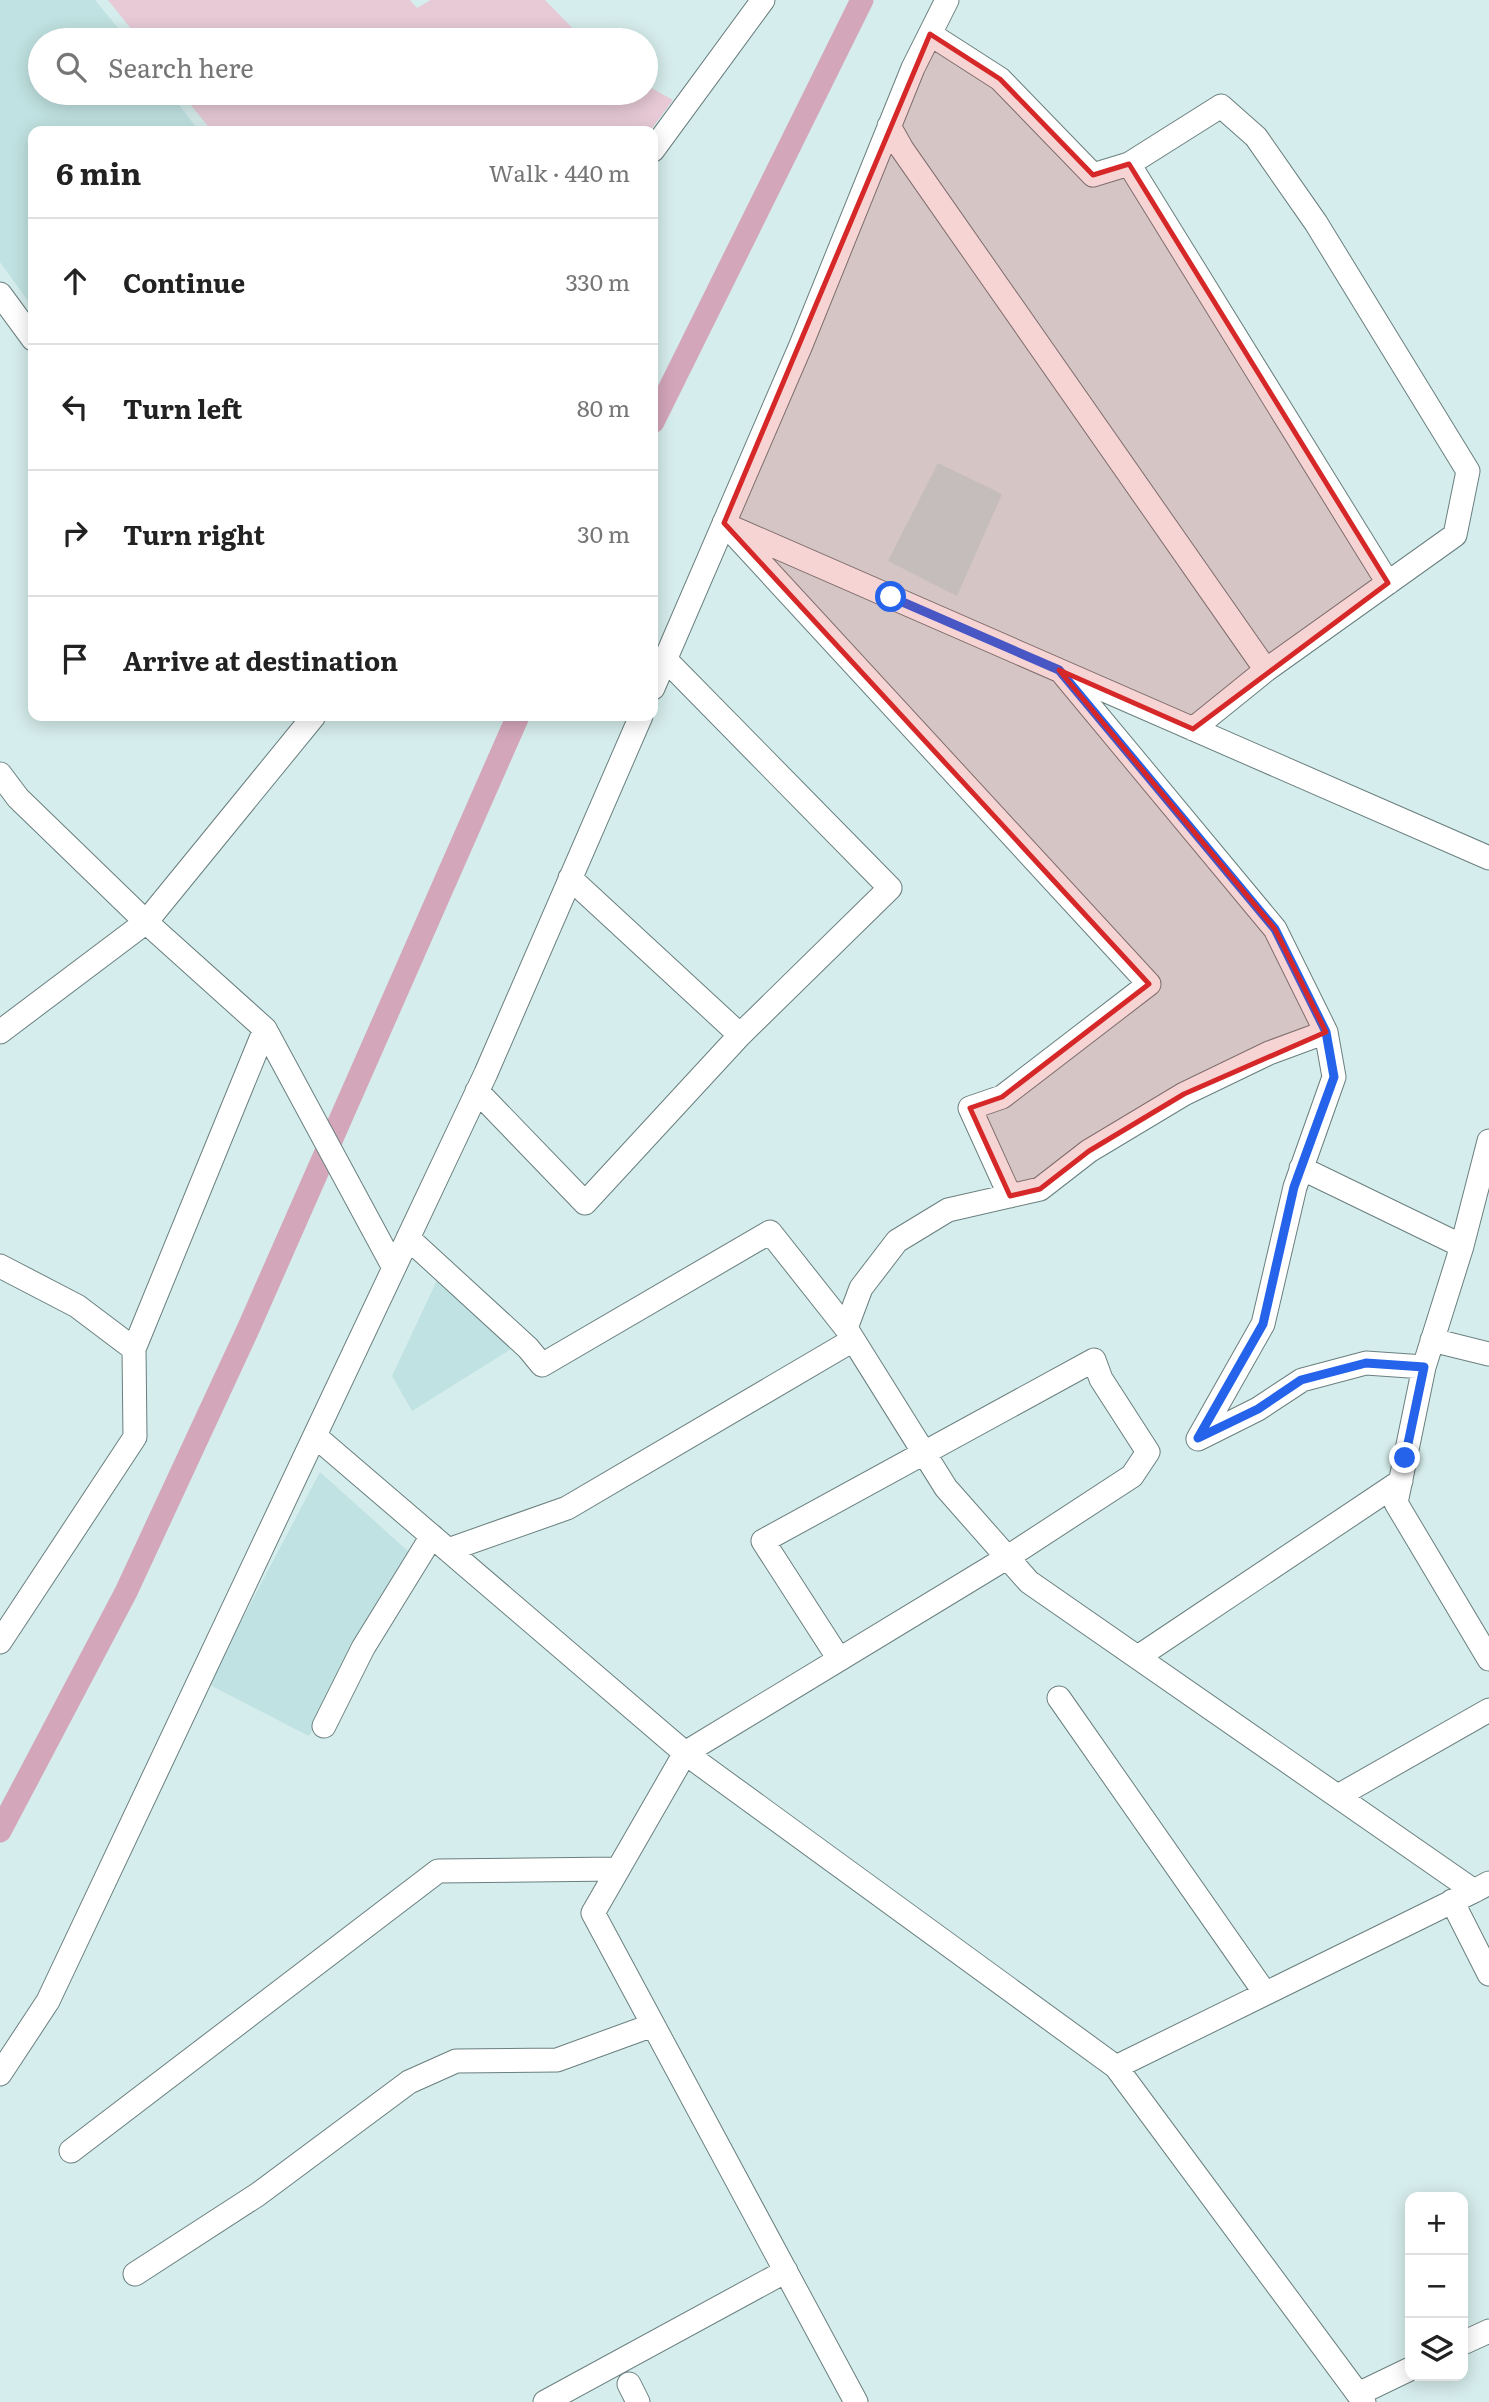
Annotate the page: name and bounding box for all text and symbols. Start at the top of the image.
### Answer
search box [28,28,658,105]
text: Search here [108,47,254,86]
icon: search [52,48,90,86]
text: 6 min [56,150,141,194]
text: Walk · 440 m [489,155,630,189]
icon: ahead [56,262,94,300]
text: Continue [123,262,245,301]
text: 330 m [566,264,630,298]
icon: left [56,388,94,426]
text: Turn left [123,388,242,427]
text: 80 m [577,390,630,424]
icon: right [56,514,94,552]
text: Turn right [123,514,265,553]
text: 30 m [577,516,630,550]
route start [875,581,906,612]
icon: arrive [56,640,94,678]
text: Arrive at destination [123,640,398,679]
route end [1389,1442,1420,1473]
map controls [1405,2192,1468,2381]
button: + [1405,2192,1468,2255]
button: − [1405,2255,1468,2318]
button: layers [1405,2318,1468,2381]

